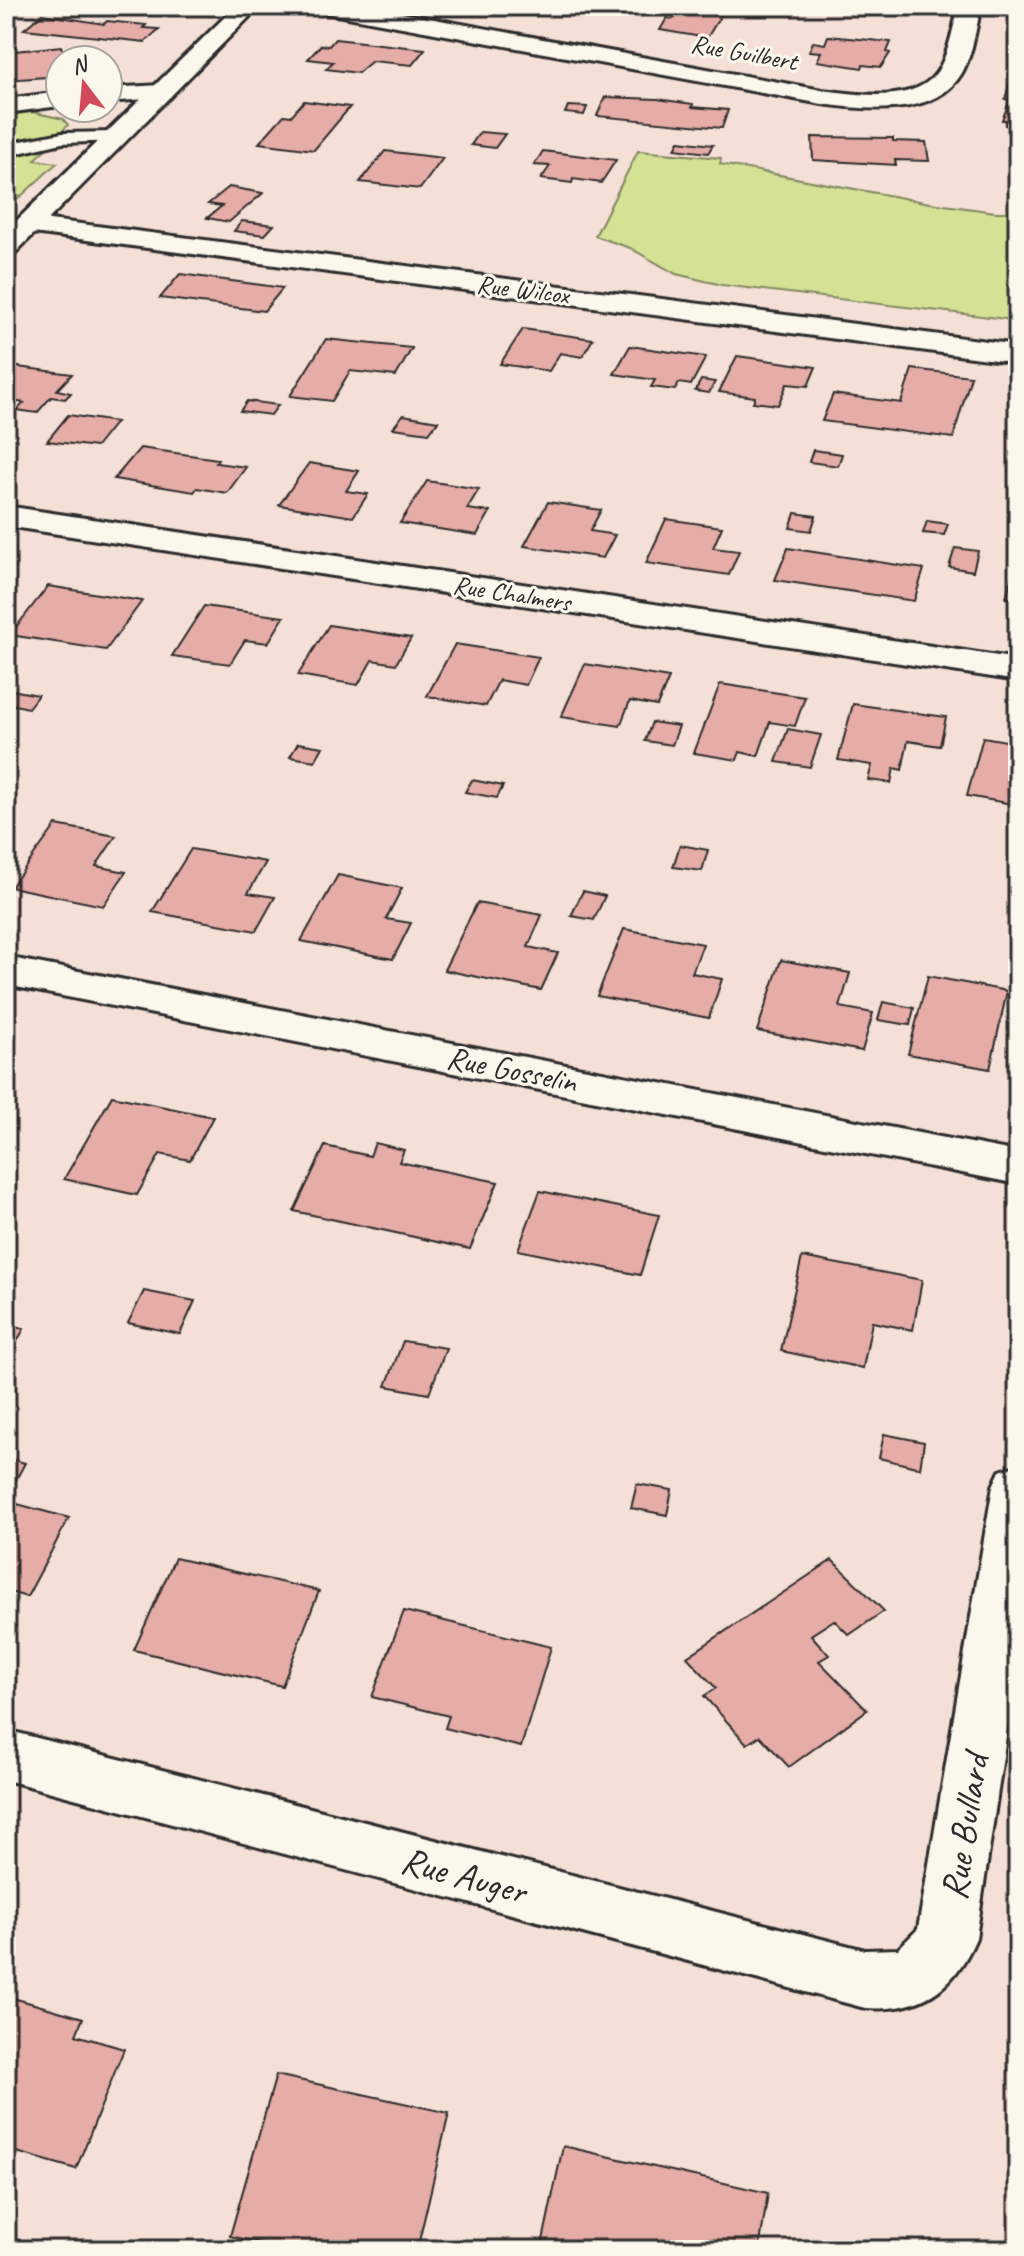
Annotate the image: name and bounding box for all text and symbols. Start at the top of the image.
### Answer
street label: Rue Guilbert [688,27,802,78]
north arrow [44,44,124,124]
text: N [68,49,92,81]
street label: Rue Wilcox [475,267,573,312]
street label: Rue Chalmers [451,568,575,619]
street label: Rue Gosselin [443,1037,582,1102]
street label: Rue Bullard [930,1745,1000,1903]
street label: Rue Auger [396,1836,534,1915]

